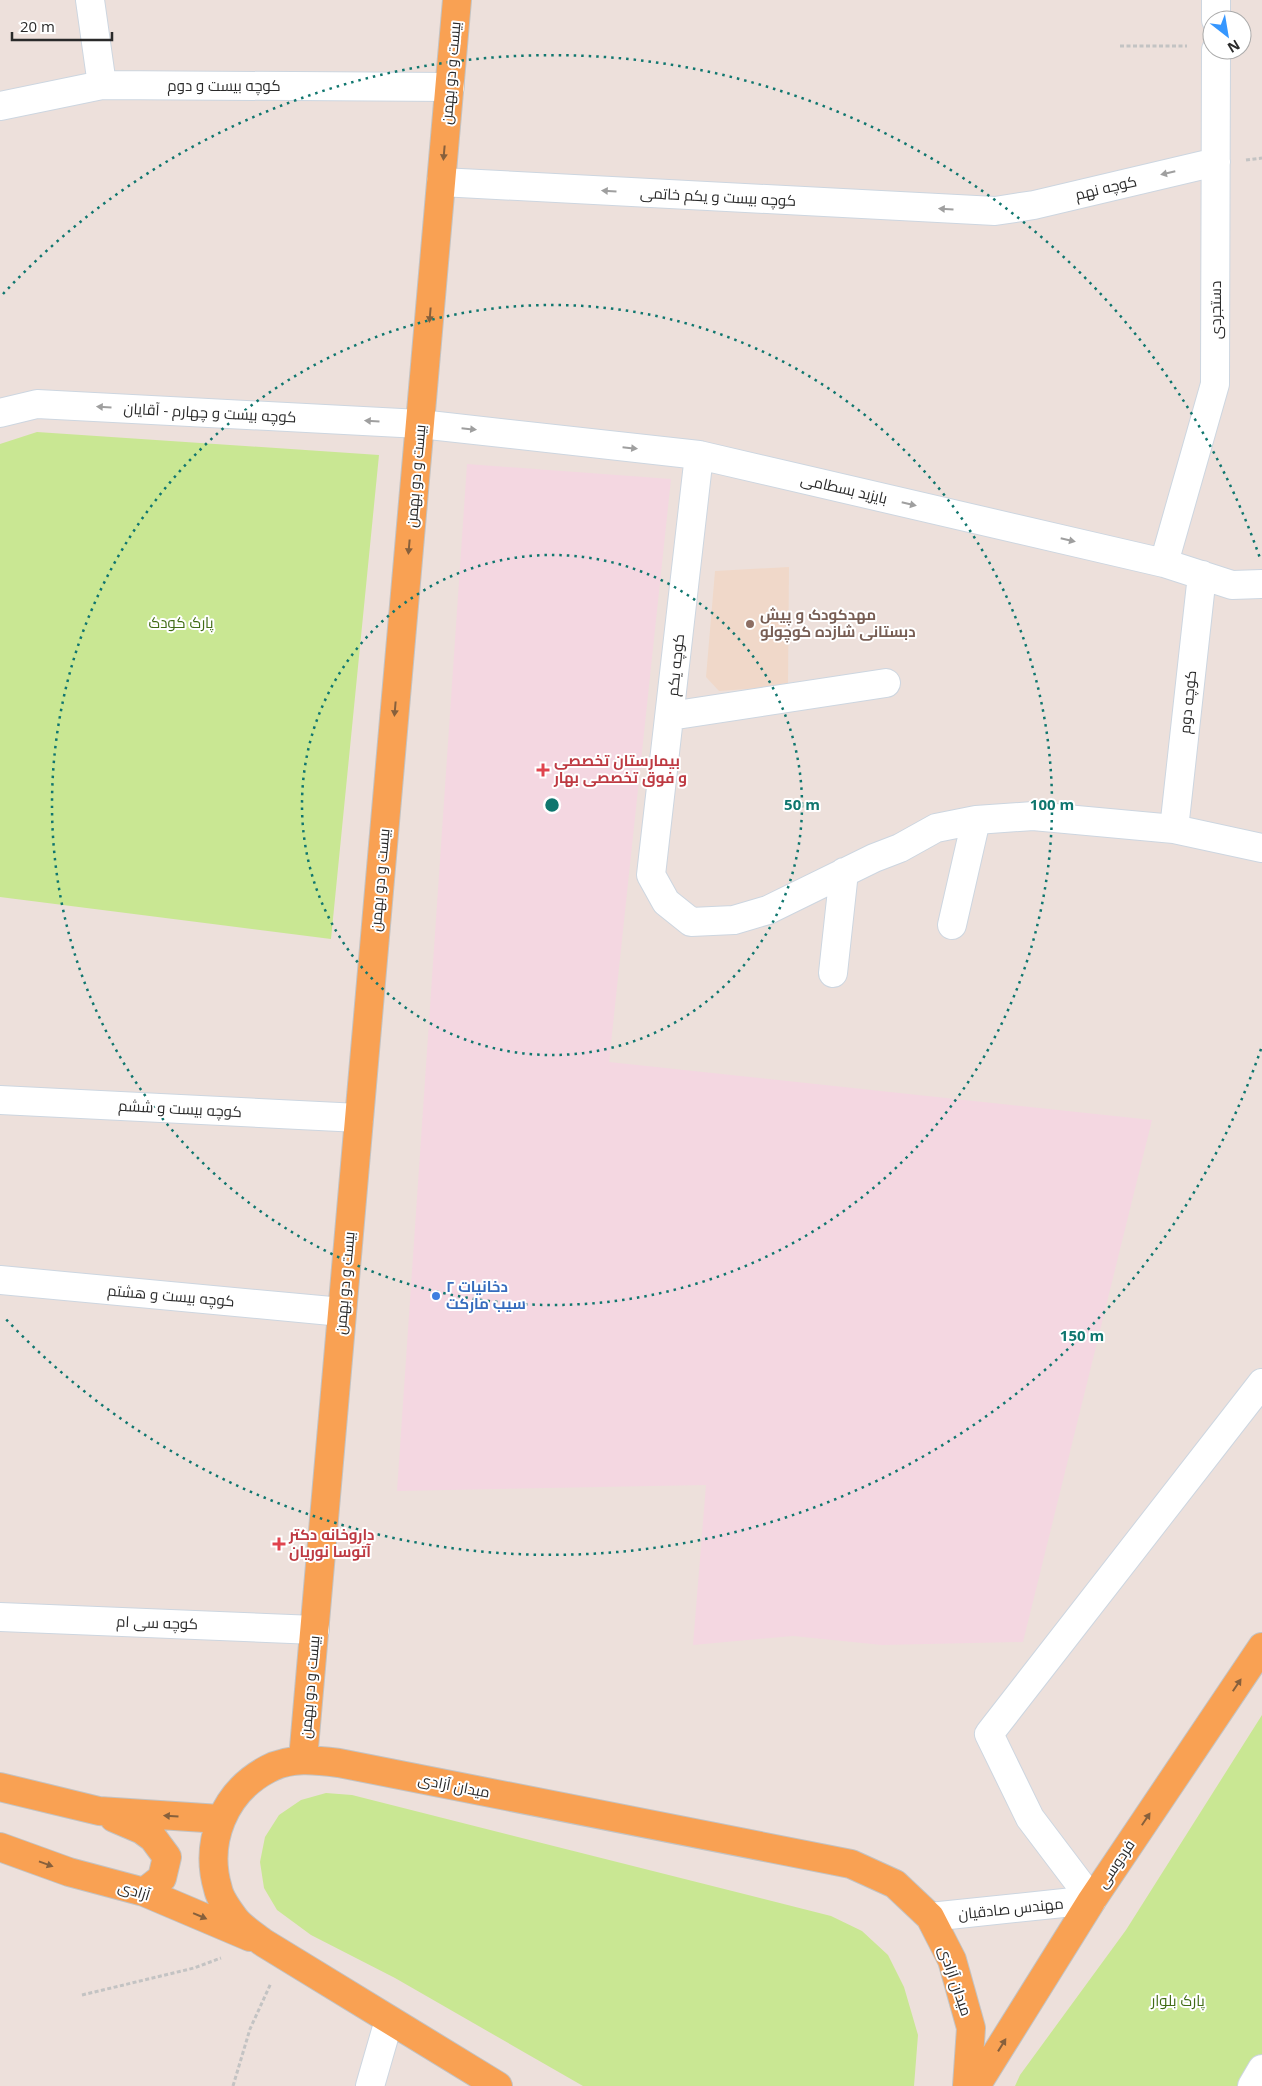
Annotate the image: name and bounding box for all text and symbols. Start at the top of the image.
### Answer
scale bar [12,10,112,42]
north arrow [1202,10,1252,60]
text: 20 m [20,16,55,36]
street label: بیست و دو بهمن [436,21,465,125]
text: N [1224,35,1244,58]
street label: کوچه بیست و دوم [167,75,281,96]
one-way arrow [440,145,448,161]
one-way arrow [1161,169,1176,177]
street label: کوچه نهم [1073,170,1139,205]
street label: کوچه بیست و یکم خاتمی [639,182,797,211]
one-way arrow [601,186,617,194]
one-way arrow [938,204,954,212]
street label: دستجردی [1205,281,1226,339]
one-way arrow [425,307,433,323]
street label: کوچه بیست و چهارم - آقایان [123,397,297,428]
one-way arrow [96,403,112,411]
one-way arrow [363,417,379,425]
street label: بیست و دو بهمن [401,424,430,528]
one-way arrow [461,425,477,433]
one-way arrow [622,444,638,452]
street label: بایزید بسطامی [799,468,890,509]
one-way arrow [902,500,917,508]
one-way arrow [1060,536,1075,544]
one-way arrow [405,539,413,555]
place label: مهدکودک و پیش دبستانی شازده کوچولو [760,604,916,643]
park label: پارک کودک [148,612,214,633]
marker: مهدکودک و پیش دبستانی شازده کوچولو [744,618,756,630]
street label: کوچه یکم [662,633,689,697]
street label: کوچه دوم [1174,669,1201,735]
one-way arrow [391,701,399,717]
place label: بیمارستان تخصصی و فوق تخصصی بهار [553,750,687,787]
marker: بیمارستان تخصصی و فوق تخصصی بهار [536,763,550,777]
text: 50 m [784,794,820,814]
text: 100 m [1030,794,1074,814]
centre of rings [543,796,561,814]
street label: بیست و دو بهمن [365,828,394,932]
street label: کوچه بیست و ششم [118,1095,242,1122]
street label: بیست و دو بهمن [330,1231,359,1335]
place label: دخانیات ۲ سیب مارکت [446,1276,526,1313]
street label: کوچه بیست و هشتم [107,1279,236,1312]
marker: دخانیات ۲ سیب مارکت [430,1290,442,1302]
text: 150 m [1060,1325,1104,1345]
place label: داروخانه دکتر آتوسا نوریان [288,1524,375,1561]
marker: داروخانه دکتر آتوسا نوریان [273,1538,285,1550]
street label: کوچه سی ام [116,1611,198,1634]
street label: بیست و دو بهمن [295,1635,324,1739]
one-way arrow [1232,1678,1242,1691]
street label: میدان آزادی [416,1768,492,1803]
one-way arrow [163,1812,179,1820]
one-way arrow [1141,1813,1151,1826]
street label: فردوسی [1092,1835,1140,1892]
one-way arrow [39,1860,54,1868]
street label: آزادی [115,1876,153,1905]
street label: مهندس صادقیان [957,1893,1065,1924]
one-way arrow [192,1912,207,1920]
street label: میدان آزادی [934,1943,977,2019]
park label: پارک بلوار [1150,1990,1205,2011]
one-way arrow [997,2038,1006,2051]

